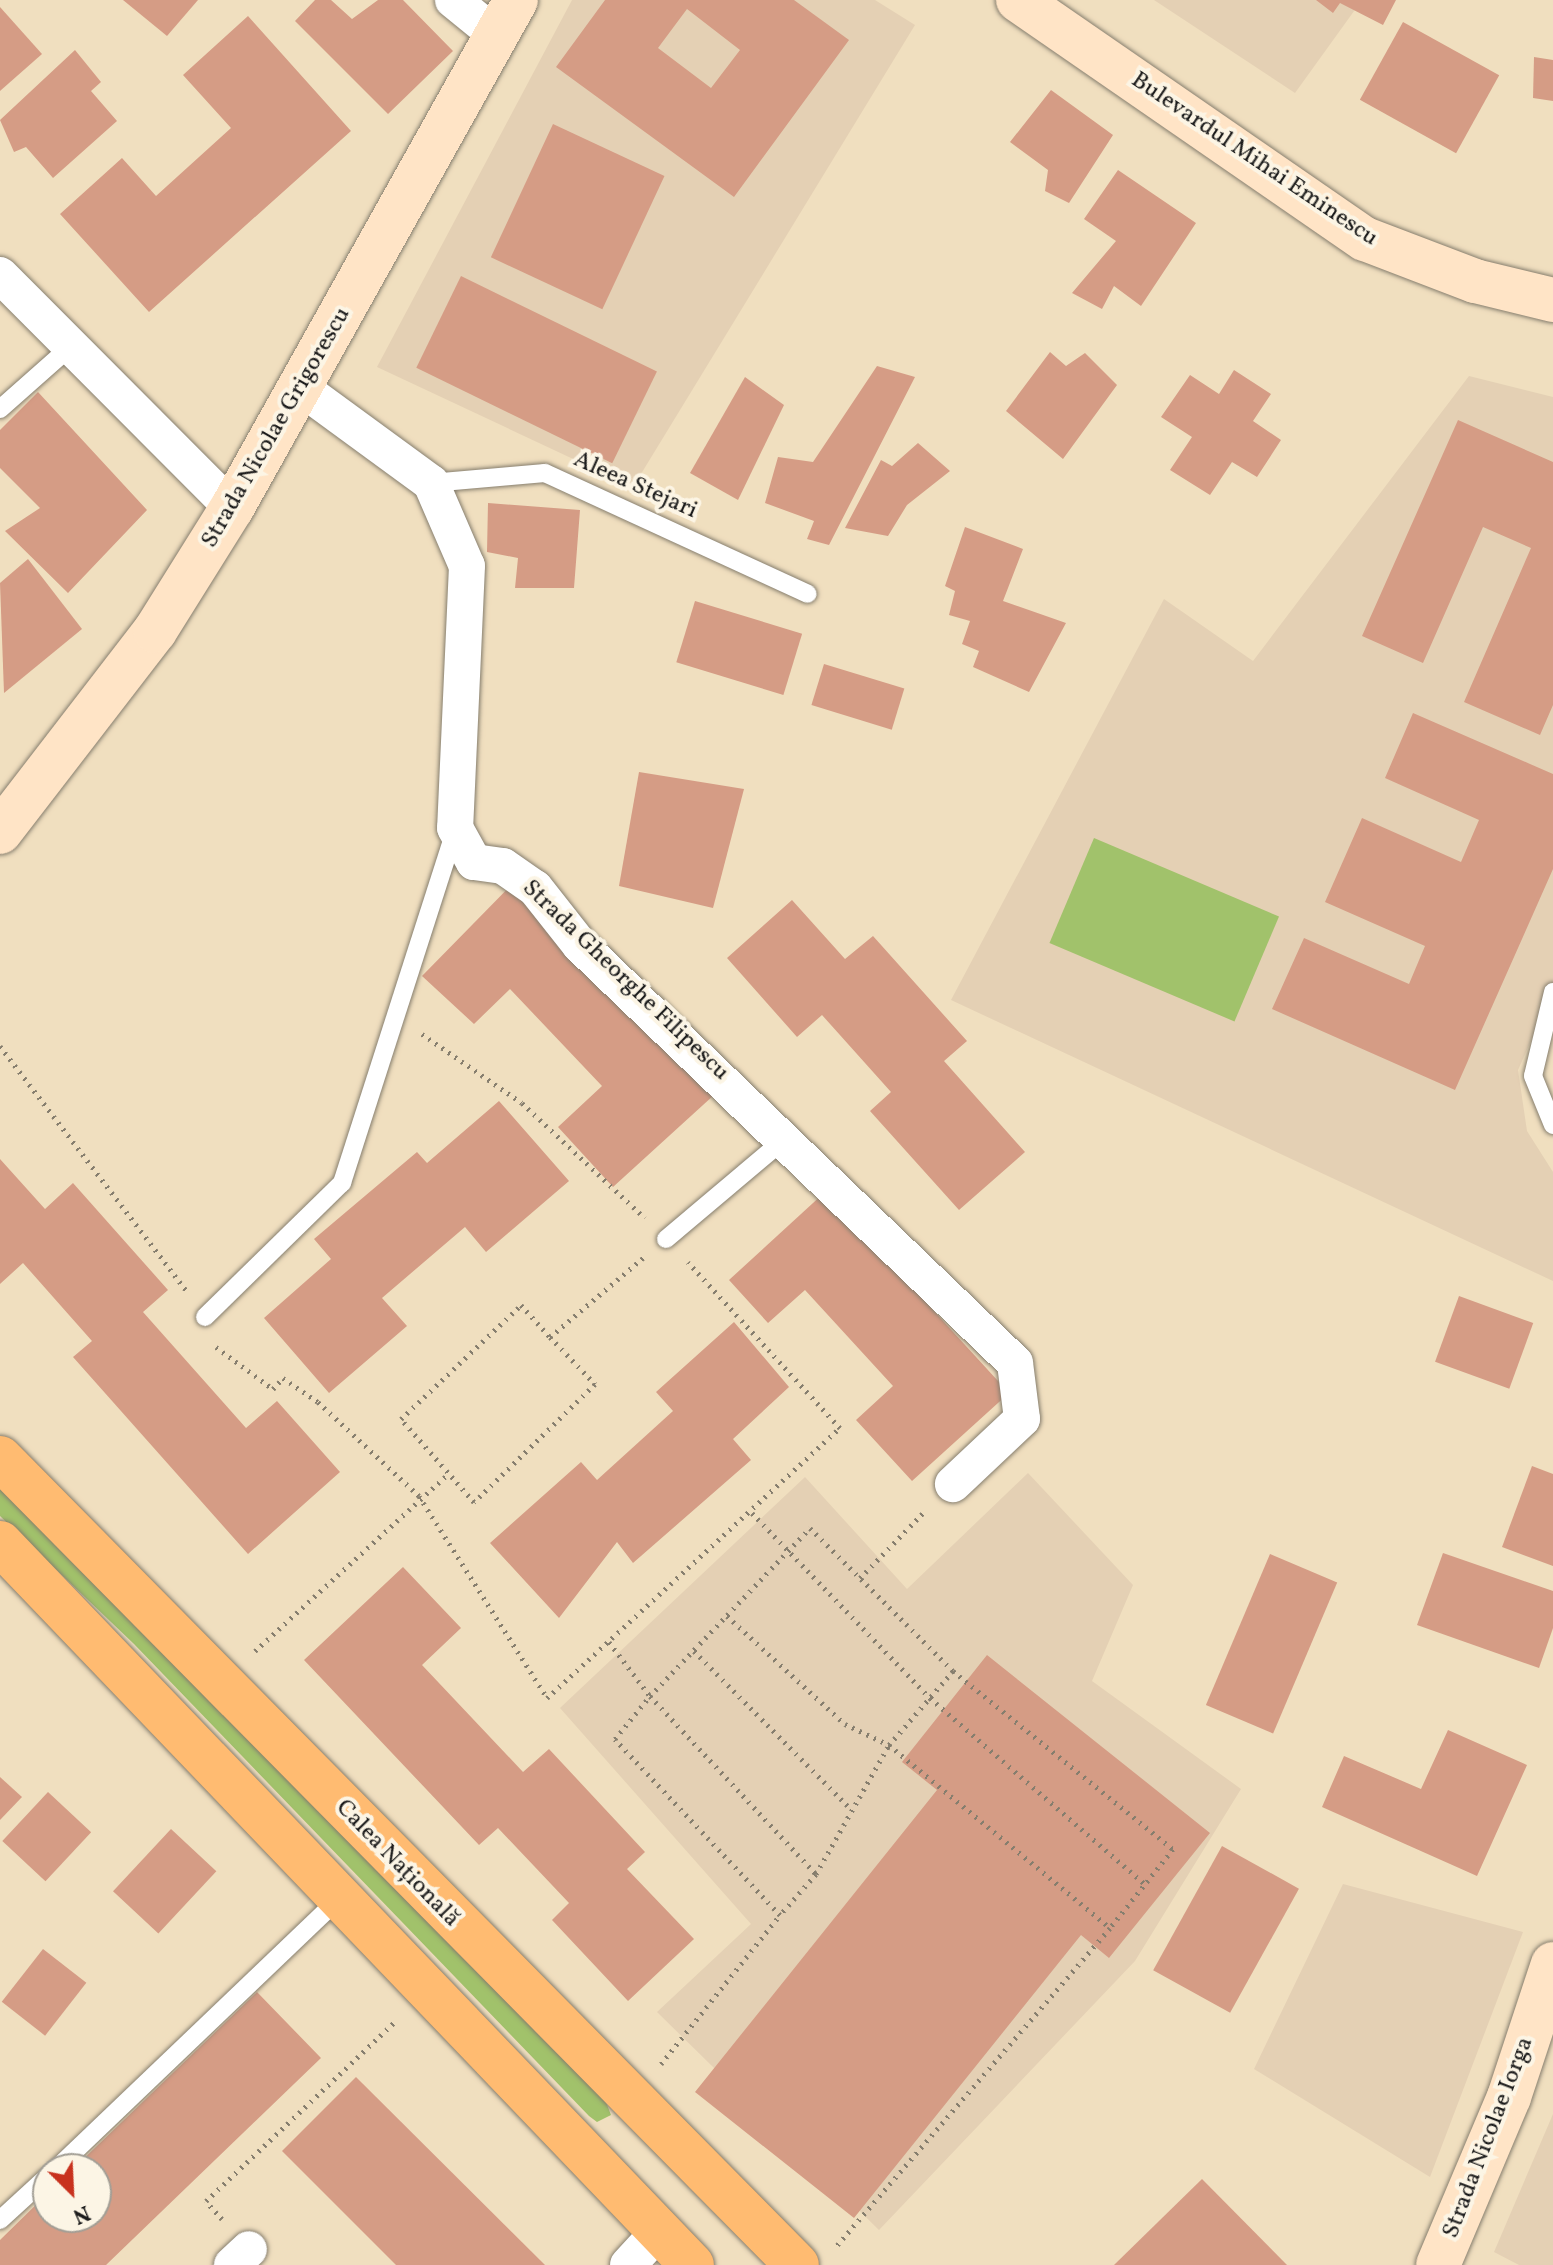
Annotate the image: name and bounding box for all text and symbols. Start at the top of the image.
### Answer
street label: Bulevardul Mihai Eminescu [1125,67,1383,253]
street label: Strada Nicolae Grigorescu [196,302,358,554]
street label: Aleea Stejari [569,446,701,526]
street label: Strada Gheorghe Filipescu [515,875,735,1087]
street label: Calea Națională [329,1794,465,1934]
street label: Strada Nicolae Iorga [1437,2033,1541,2243]
north arrow [32,2153,112,2233]
text: N [68,2196,95,2231]

